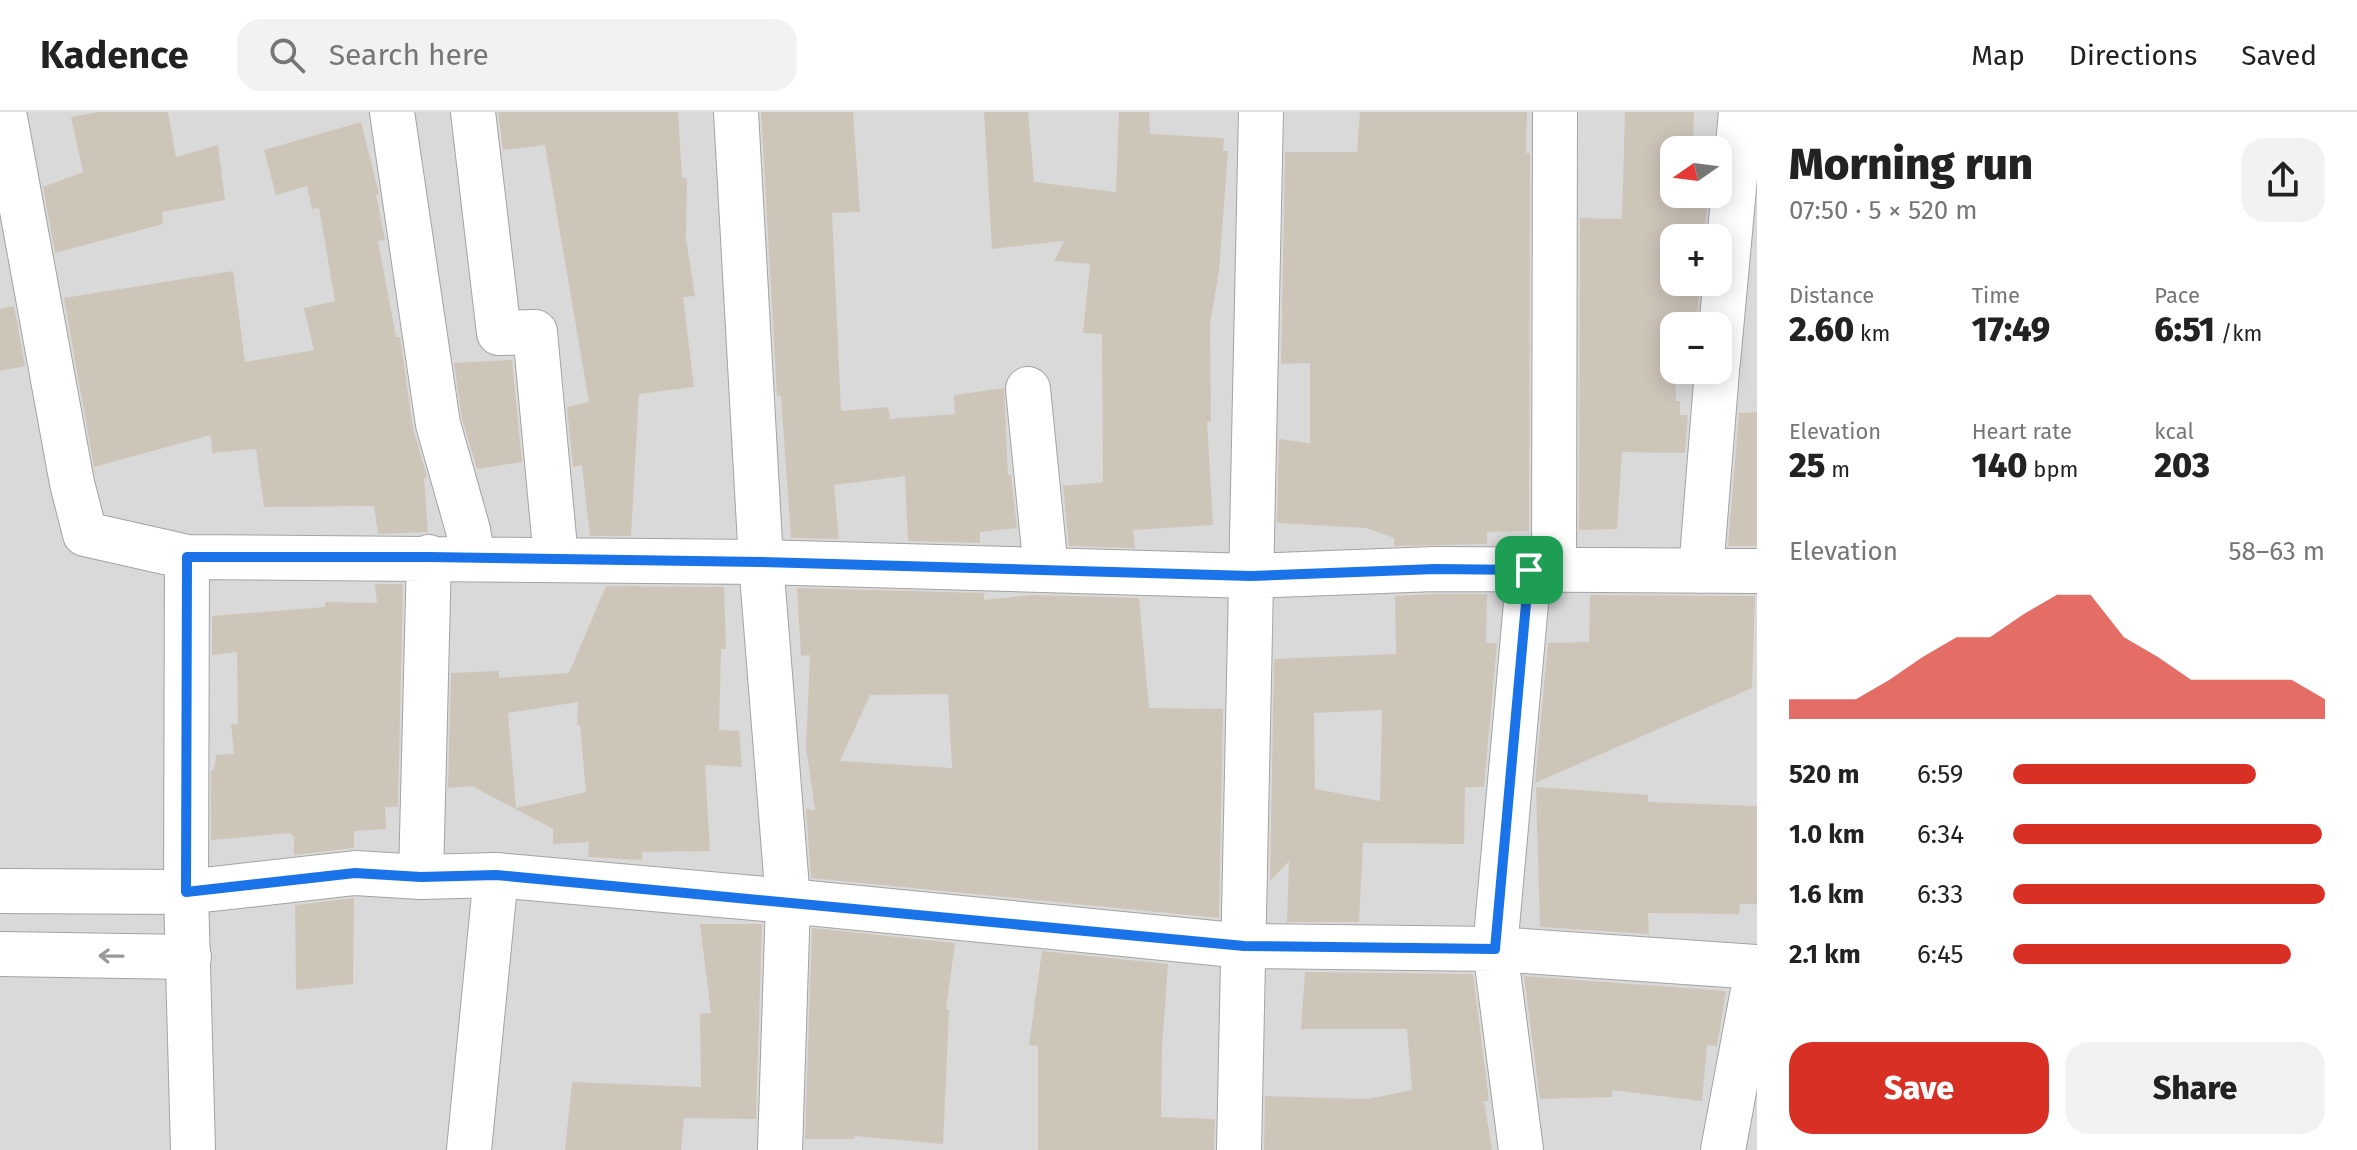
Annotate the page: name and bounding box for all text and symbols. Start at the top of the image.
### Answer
search box [237,19,797,91]
text: Kadence [40,32,189,78]
icon: search [265,33,309,77]
text: Search here [329,37,489,73]
text: Map [1971,39,2025,72]
text: Directions [2069,39,2197,72]
text: Saved [2241,39,2317,72]
north arrow [1660,136,1732,208]
map controls [1660,136,1732,384]
text: Morning run [1789,138,2033,191]
button: share [2241,138,2325,222]
text: 07:50 · 5 × 520 m [1789,195,1978,226]
button: + [1660,224,1732,296]
text: Distance [1789,282,1874,309]
text: Time [1972,282,2020,309]
text: Pace [2154,282,2200,309]
text: 2.60 [1789,309,1854,350]
text: 17:49 [1972,309,2050,350]
text: 6:51 [2154,309,2215,350]
button: − [1660,312,1732,384]
text: km [1854,320,1890,347]
text: /km [2215,320,2262,347]
text: Elevation [1789,418,1881,445]
text: Heart rate [1972,418,2072,445]
text: kcal [2154,418,2194,445]
text: 25 [1789,445,1825,486]
text: 140 [1972,445,2027,486]
text: 203 [2154,445,2210,486]
text: m [1825,456,1850,483]
text: bpm [2027,456,2078,483]
pin [1495,536,1563,604]
text: Elevation [1789,536,1898,567]
text: 58–63 m [2228,536,2325,567]
icon: arrive [1507,548,1551,592]
text: 520 m [1789,759,1859,790]
text: 6:59 [1917,759,1964,790]
text: 1.0 km [1789,819,1865,850]
text: 6:34 [1917,819,1964,850]
text: 1.6 km [1789,879,1864,910]
text: 6:33 [1917,879,1963,910]
text: 2.1 km [1789,939,1861,970]
text: 6:45 [1917,939,1964,970]
one-way arrow [98,948,125,963]
button: Save [1789,1042,2049,1134]
button: Share [2065,1042,2325,1134]

